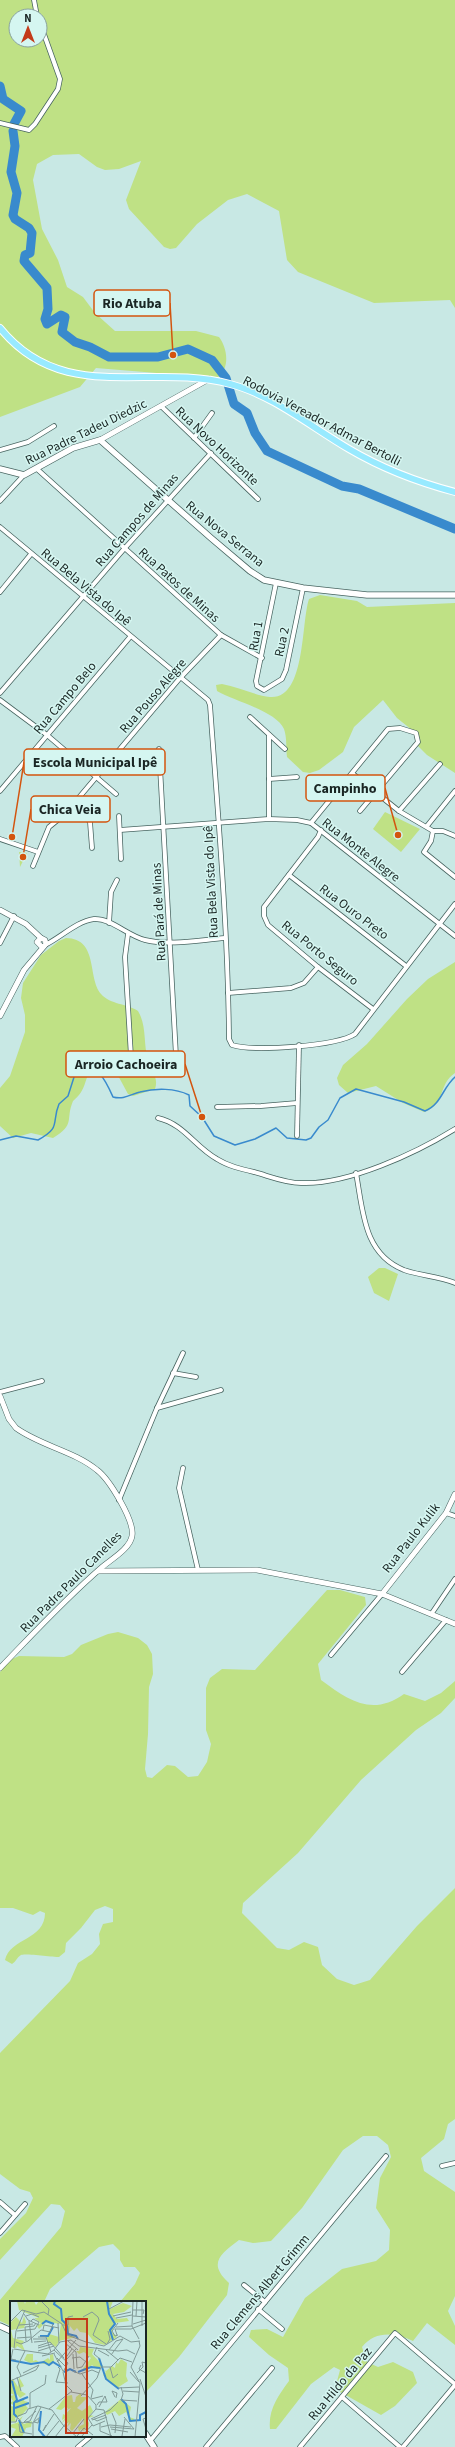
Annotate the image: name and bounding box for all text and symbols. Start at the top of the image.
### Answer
north arrow [8,8,48,48]
text: N [24,11,32,26]
callout: Rio Atuba [94,290,170,316]
text: Rio Atuba [102,294,162,314]
street label: Rodovia Vereador Admar Bertolli [240,372,404,470]
street label: Rua Padre Tadeu Diedzic [22,395,150,469]
street label: Rua Novo Horizonte [171,403,263,489]
street label: Rua Campos de Minas [91,469,183,571]
street label: Rua Nova Serrana [182,497,268,571]
street label: Rua Patos de Minas [134,543,224,627]
street label: Rua Bela Vista do Ipê [37,544,135,630]
street label: Rua 1 [245,620,267,652]
street label: Rua 2 [270,625,294,659]
street label: Rua Pouso Alegre [115,655,191,737]
street label: Rua Campo Belo [29,658,101,738]
callout: Escola Municipal Ipê [24,749,165,775]
text: Escola Municipal Ipê [33,753,157,773]
callout: Campinho [306,775,385,801]
text: Campinho [313,779,377,799]
callout: Chica Veia [31,796,110,822]
text: Chica Veia [39,800,101,820]
street label: Rua Monte Alegre [318,814,404,886]
street label: Rua Bela Vista do Ipê [199,825,223,939]
street label: Rua Pará de Minas [147,862,171,962]
street label: Rua Ouro Preto [316,880,392,944]
street label: Rua Porto Seguro [278,916,362,990]
callout: Arroio Cachoeira [66,1051,185,1077]
text: Arroio Cachoeira [74,1055,177,1075]
street label: Rua Paulo Kulik [378,1499,444,1577]
street label: Rua Padre Paulo Canelles [16,1527,126,1637]
street label: Rua Clemens Albert Grimm [206,2230,314,2354]
inset map [10,2301,146,2437]
street label: Rua Hildo da Paz [304,2343,376,2425]

